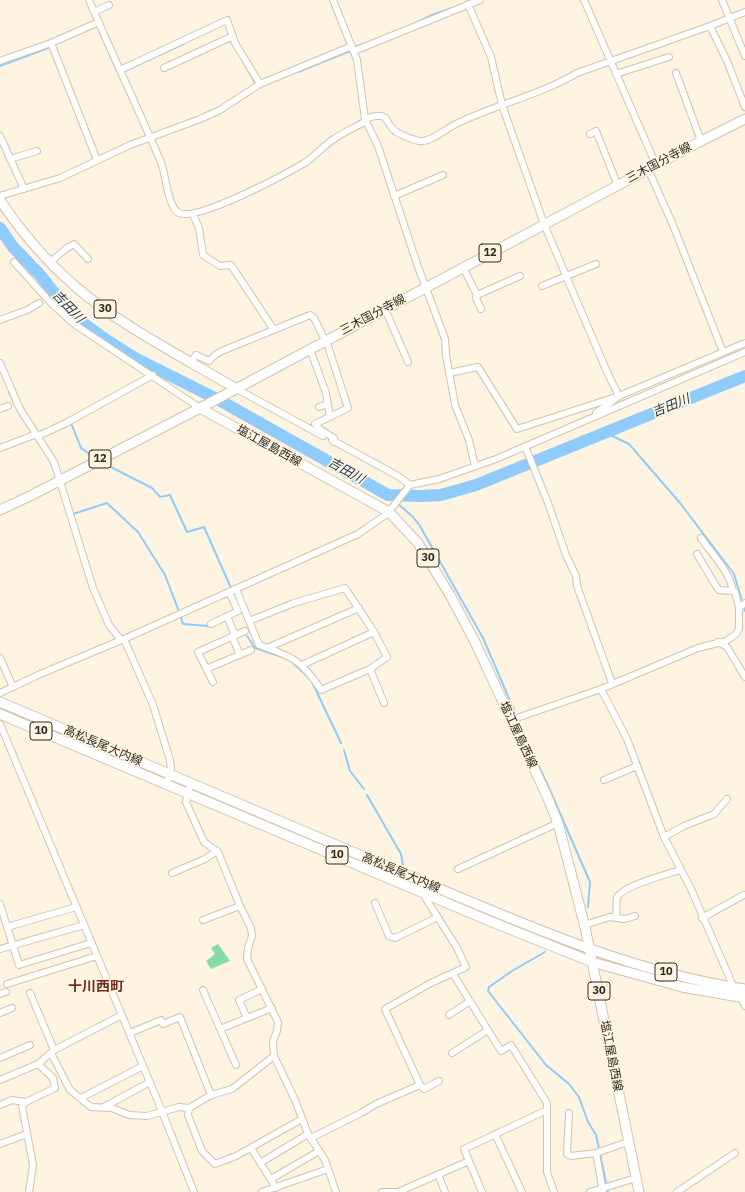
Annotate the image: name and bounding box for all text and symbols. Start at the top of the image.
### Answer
street label: 三木国分寺線 [624,140,694,186]
road number: 12 [479,244,501,262]
water label: 吉田川 [49,288,87,326]
street label: 三木国分寺線 [338,292,408,338]
road number: 30 [94,300,116,318]
water label: 吉田川 [650,391,692,421]
street label: 塩江屋島西線 [234,422,304,470]
road number: 12 [89,450,111,468]
water label: 吉田川 [325,455,367,487]
road number: 30 [417,549,439,567]
street label: 塩江屋島西線 [496,699,540,771]
road number: 10 [30,722,52,740]
street label: 高松長尾大内線 [62,723,144,769]
road number: 10 [326,846,348,864]
street label: 高松長尾大内線 [360,850,442,896]
road number: 10 [655,963,677,981]
district label: 十川西町 [68,979,124,995]
road number: 30 [588,982,610,1000]
street label: 塩江屋島西線 [597,1019,625,1093]

